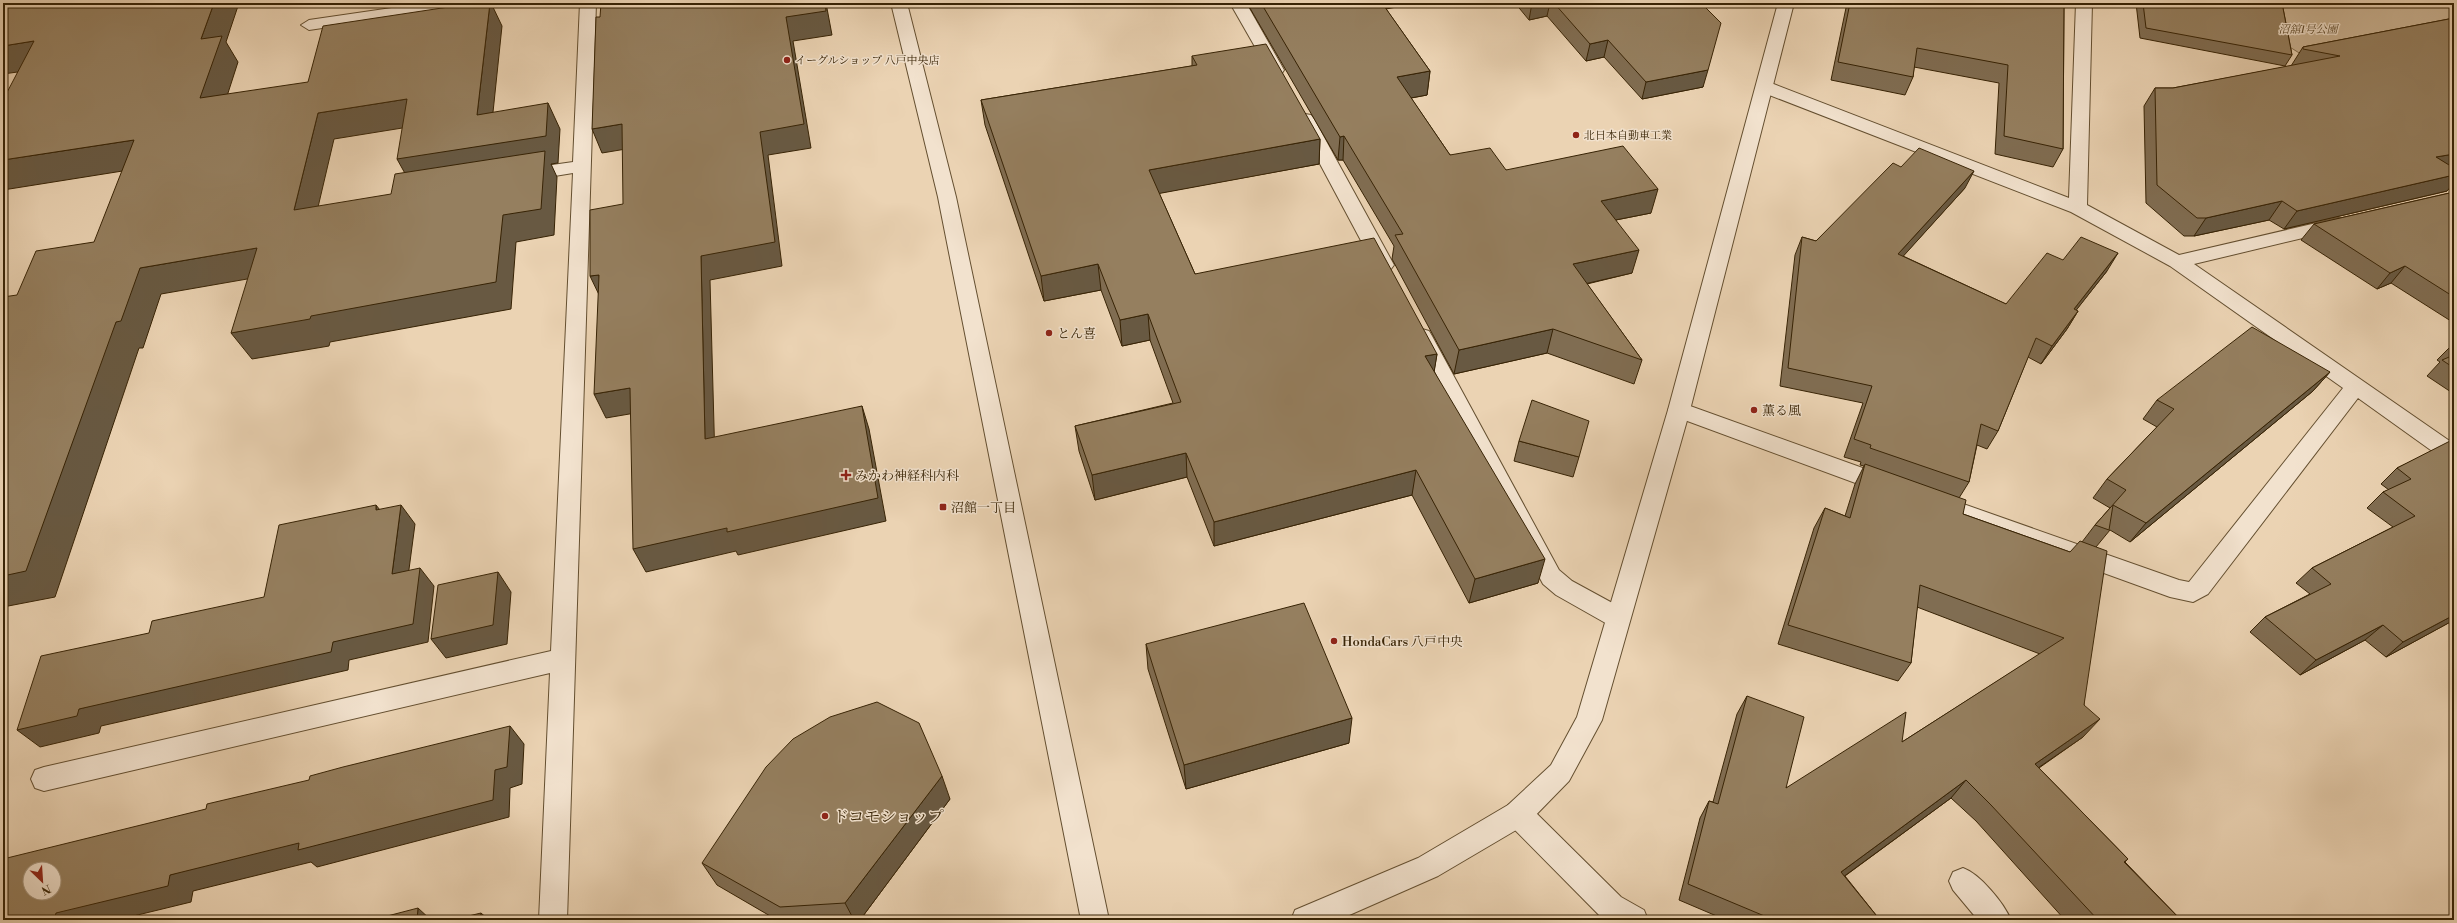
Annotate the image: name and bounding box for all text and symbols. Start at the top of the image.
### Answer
park label: 沼舘1号公園 [2279,23,2339,37]
place label: イーグルショップ 八戸中央店 [795,54,939,68]
marker: イーグルショップ 八戸中央店 [782,55,792,65]
place label: 北日本自動車工業 [1584,129,1672,143]
marker: 北日本自動車工業 [1571,130,1581,140]
place label: とん喜 [1057,326,1096,342]
marker: とん喜 [1044,328,1054,338]
place label: 薫る風 [1762,403,1801,419]
marker: 薫る風 [1749,405,1759,415]
place label: みかわ神経科内科 [855,468,959,484]
marker: みかわ神経科内科 [840,469,852,481]
place label: 沼館一丁目 [951,500,1016,516]
marker: 沼館一丁目 [938,502,948,512]
place label: HondaCars 八戸中央 [1342,634,1463,650]
marker: HondaCars 八戸中央 [1329,636,1339,646]
place label: ドコモショップ [833,807,944,827]
marker: ドコモショップ [820,811,830,821]
north arrow [22,861,62,901]
text: N [39,881,53,897]

